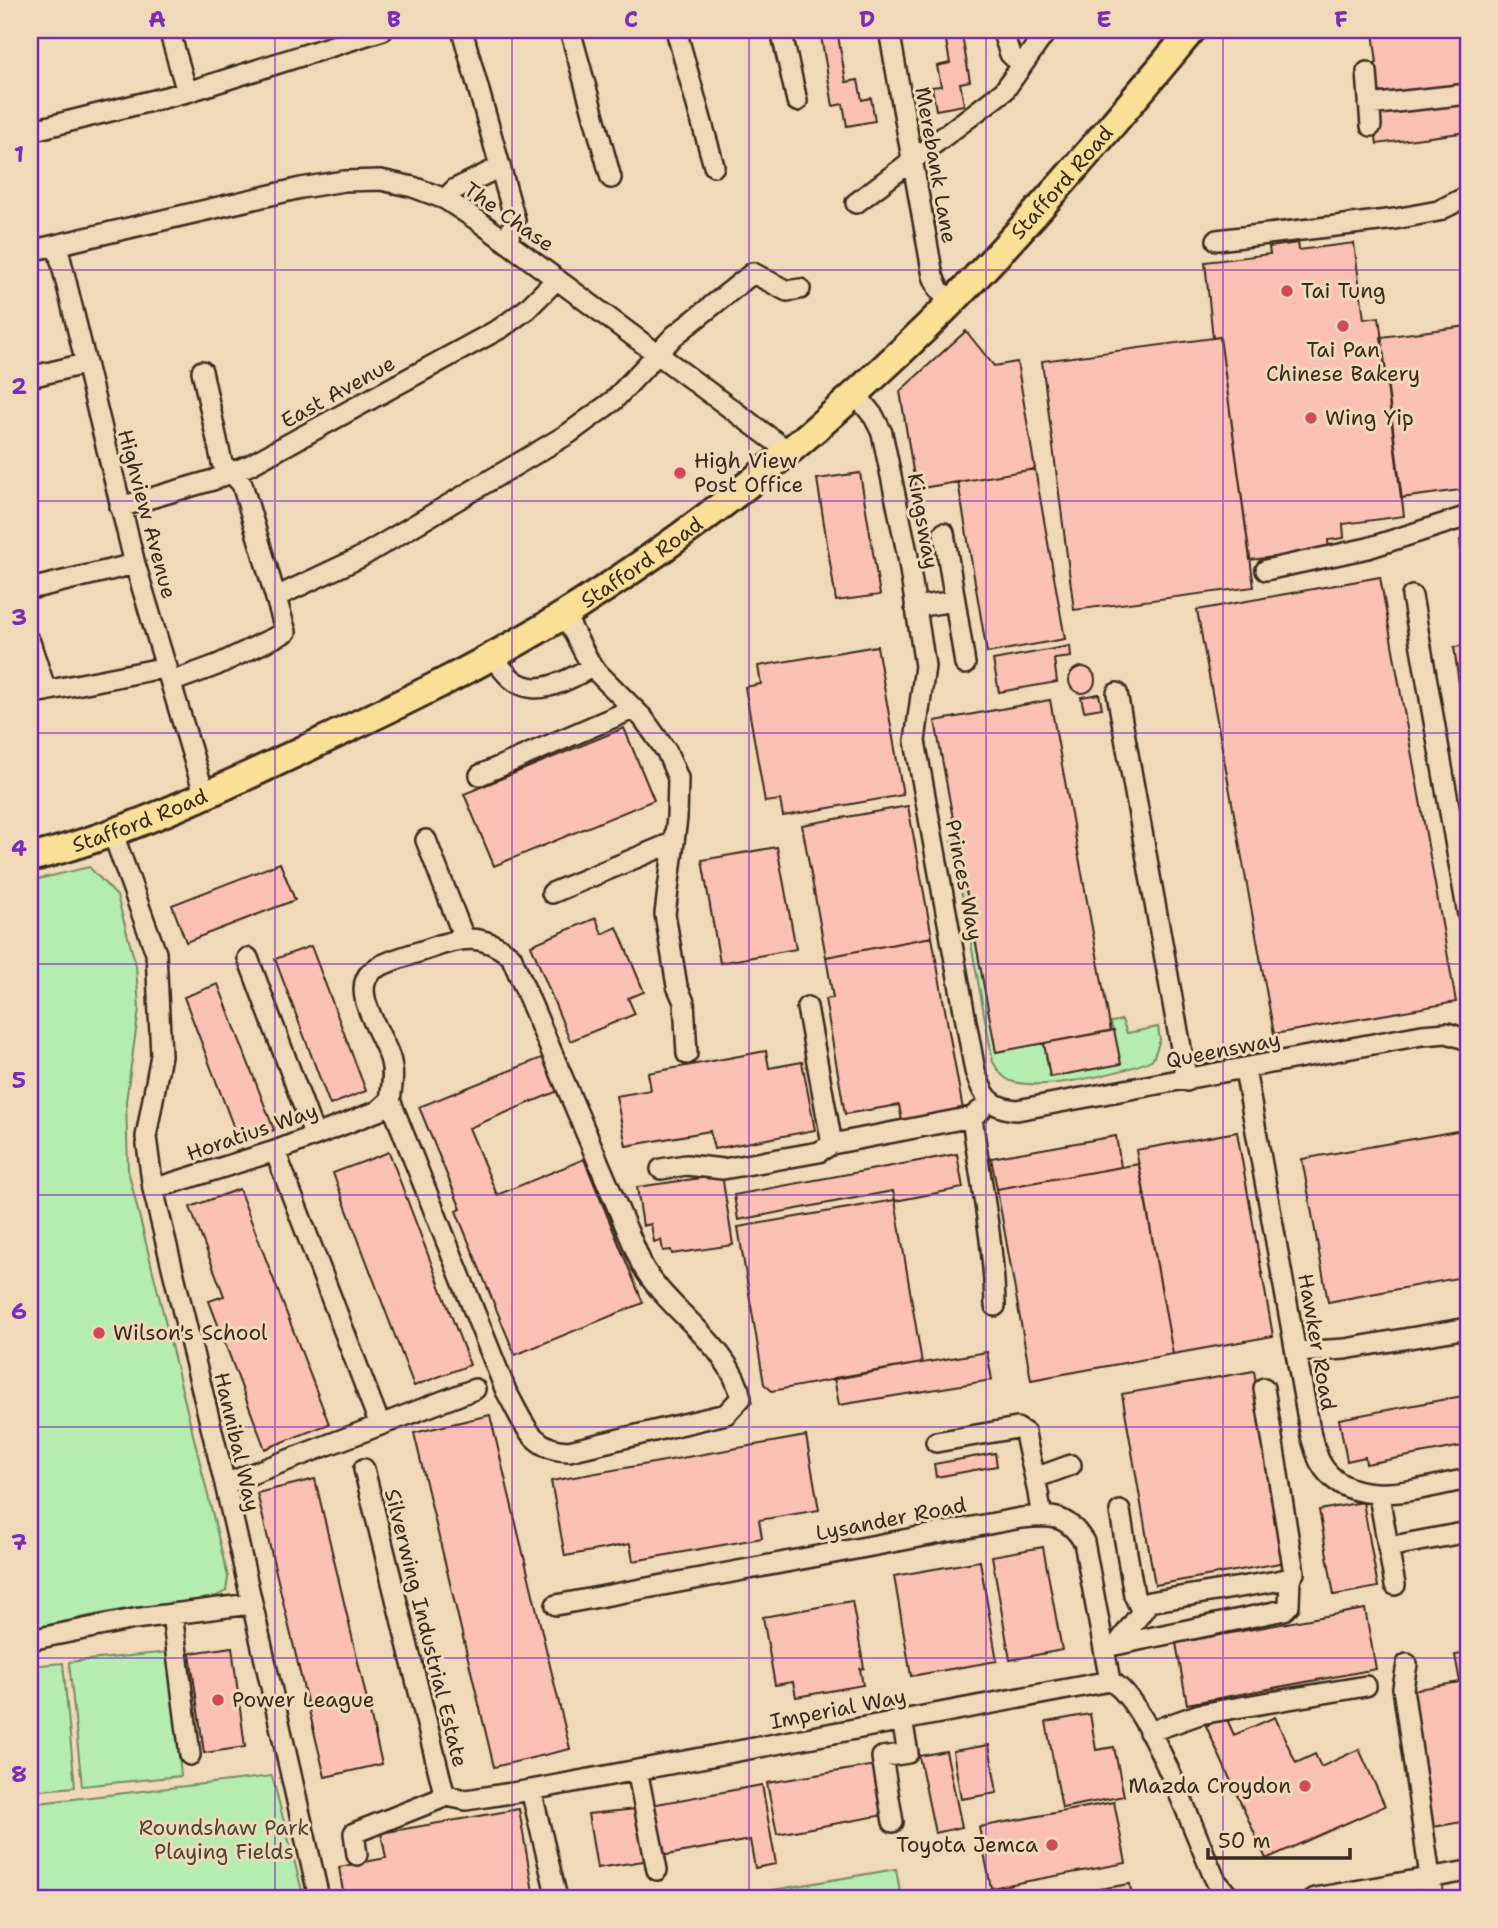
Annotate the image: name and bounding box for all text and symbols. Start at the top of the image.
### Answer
text: A [148,4,166,34]
text: B [387,4,401,34]
text: C [624,4,638,34]
text: D [859,4,875,34]
text: E [1096,4,1112,34]
text: F [1334,4,1348,34]
street label: Merebank Lane [908,85,964,245]
street label: Stafford Road [1004,120,1120,245]
text: 1 [14,139,24,169]
street label: The Chase [458,176,560,258]
place label: Tai Tung [1301,277,1386,305]
marker: Tai Tung [1279,283,1295,299]
marker: Tai Pan Chinese Bakery [1335,318,1351,334]
place label: Tai Pan Chinese Bakery [1266,336,1420,388]
street label: East Avenue [276,349,400,435]
text: 2 [11,371,27,401]
place label: Wing Yip [1325,404,1414,432]
marker: Wing Yip [1303,410,1319,426]
street label: Highview Avenue [111,426,183,602]
place label: High View Post Office [694,447,803,499]
marker: High View Post Office [672,465,688,481]
street label: Kingsway [901,471,945,571]
street label: Stafford Road [575,510,709,615]
text: 3 [11,602,27,632]
street label: Stafford Road [69,782,212,859]
street label: Princes Way [939,817,989,943]
text: 4 [11,833,27,863]
street label: Queensway [1163,1025,1283,1075]
text: 5 [12,1065,26,1095]
street label: Horatius Way [183,1096,321,1168]
street label: Hawker Road [1291,1271,1343,1413]
text: 6 [11,1296,27,1326]
place label: Wilson's School [113,1319,268,1347]
marker: Wilson's School [91,1325,107,1341]
street label: Hannibal Way [207,1370,267,1514]
street label: Silverwing Industrial Estate [378,1486,474,1770]
street label: Lysander Road [813,1491,969,1547]
text: 7 [11,1527,27,1557]
street label: Imperial Way [768,1682,908,1736]
place label: Power League [232,1686,375,1714]
marker: Power League [210,1692,226,1708]
text: 8 [11,1759,27,1789]
place label: Mazda Croydon [1128,1772,1291,1800]
marker: Mazda Croydon [1297,1778,1313,1794]
park label: Roundshaw Park Playing Fields [139,1814,309,1866]
scale bar [1208,1816,1349,1860]
text: 50 m [1218,1827,1271,1855]
place label: Toyota Jemca [896,1831,1038,1859]
marker: Toyota Jemca [1044,1837,1060,1853]

